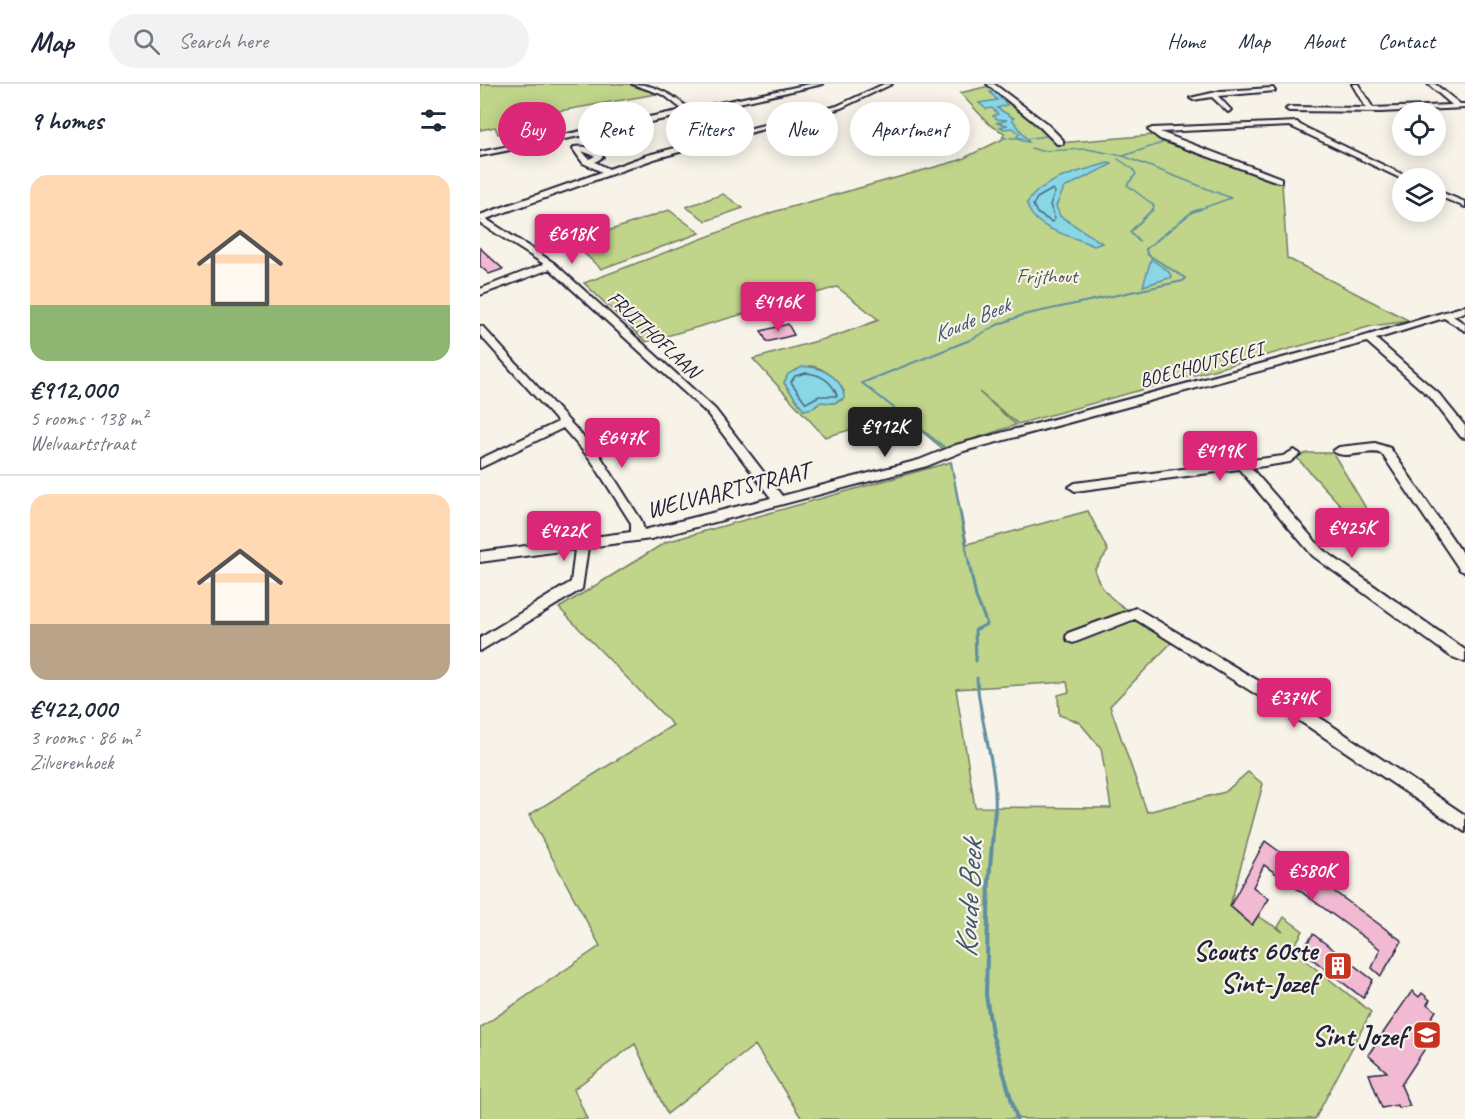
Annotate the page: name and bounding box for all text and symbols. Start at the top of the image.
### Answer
search box [109,14,529,68]
text: Map [30,24,73,59]
icon: search [130,25,163,58]
text: Search here [178,27,268,55]
text: Home [1167,28,1205,54]
text: Map [1238,28,1270,54]
text: About [1303,28,1345,54]
text: Contact [1378,28,1435,54]
chip: Buy [498,102,566,156]
chip: Rent [578,102,654,156]
chip: Filters [666,102,754,156]
chip: New [766,102,838,156]
chip: Apartment [850,102,970,156]
map controls [1392,102,1446,222]
button: locate [1392,102,1446,156]
text: 9 homes [30,104,103,137]
icon: filters [417,104,450,137]
button: layers [1392,168,1446,222]
icon: home [186,214,294,322]
pin: €618K [530,214,614,265]
text: €618K [549,221,595,246]
park label: Frijthout [1017,264,1080,289]
pin: €416K [736,282,820,333]
street label: FRUITHOFLAAN [602,285,707,385]
text: €416K [755,289,801,314]
water label: Koude Beek [929,290,1018,349]
street label: BOECHOUTSELEI [1137,335,1271,393]
text: €912,000 [30,373,117,406]
text: 5 rooms · 138 m² [30,406,147,431]
pin: €912K [843,407,927,458]
text: €912K [862,414,908,439]
pin: €647K [580,418,664,469]
text: €647K [599,425,645,450]
text: Welvaartstraat [30,431,135,456]
pin: €419K [1178,431,1262,482]
text: €419K [1197,438,1243,463]
street label: WELVAARTSTRAAT [643,454,818,525]
pin: €425K [1310,508,1394,559]
pin: €422K [522,511,606,562]
text: €425K [1329,515,1375,540]
text: €422K [541,518,587,543]
icon: home [186,533,294,641]
pin: €374K [1252,678,1336,729]
text: €374K [1271,685,1317,710]
text: €422,000 [30,692,117,725]
text: 3 rooms · 86 m² [30,725,138,750]
text: Zilverenhoek [30,750,113,775]
water label: Koude Beek [945,834,992,959]
pin: €580K [1270,851,1354,902]
text: €580K [1289,858,1335,883]
place label: Scouts 60ste Sint-Jozef [1193,933,1324,1000]
building icon: Scouts 60ste Sint-Jozef [1322,950,1354,982]
place label: Sint Jozef [1312,1018,1413,1053]
school or university icon: Sint Jozef [1411,1019,1443,1051]

